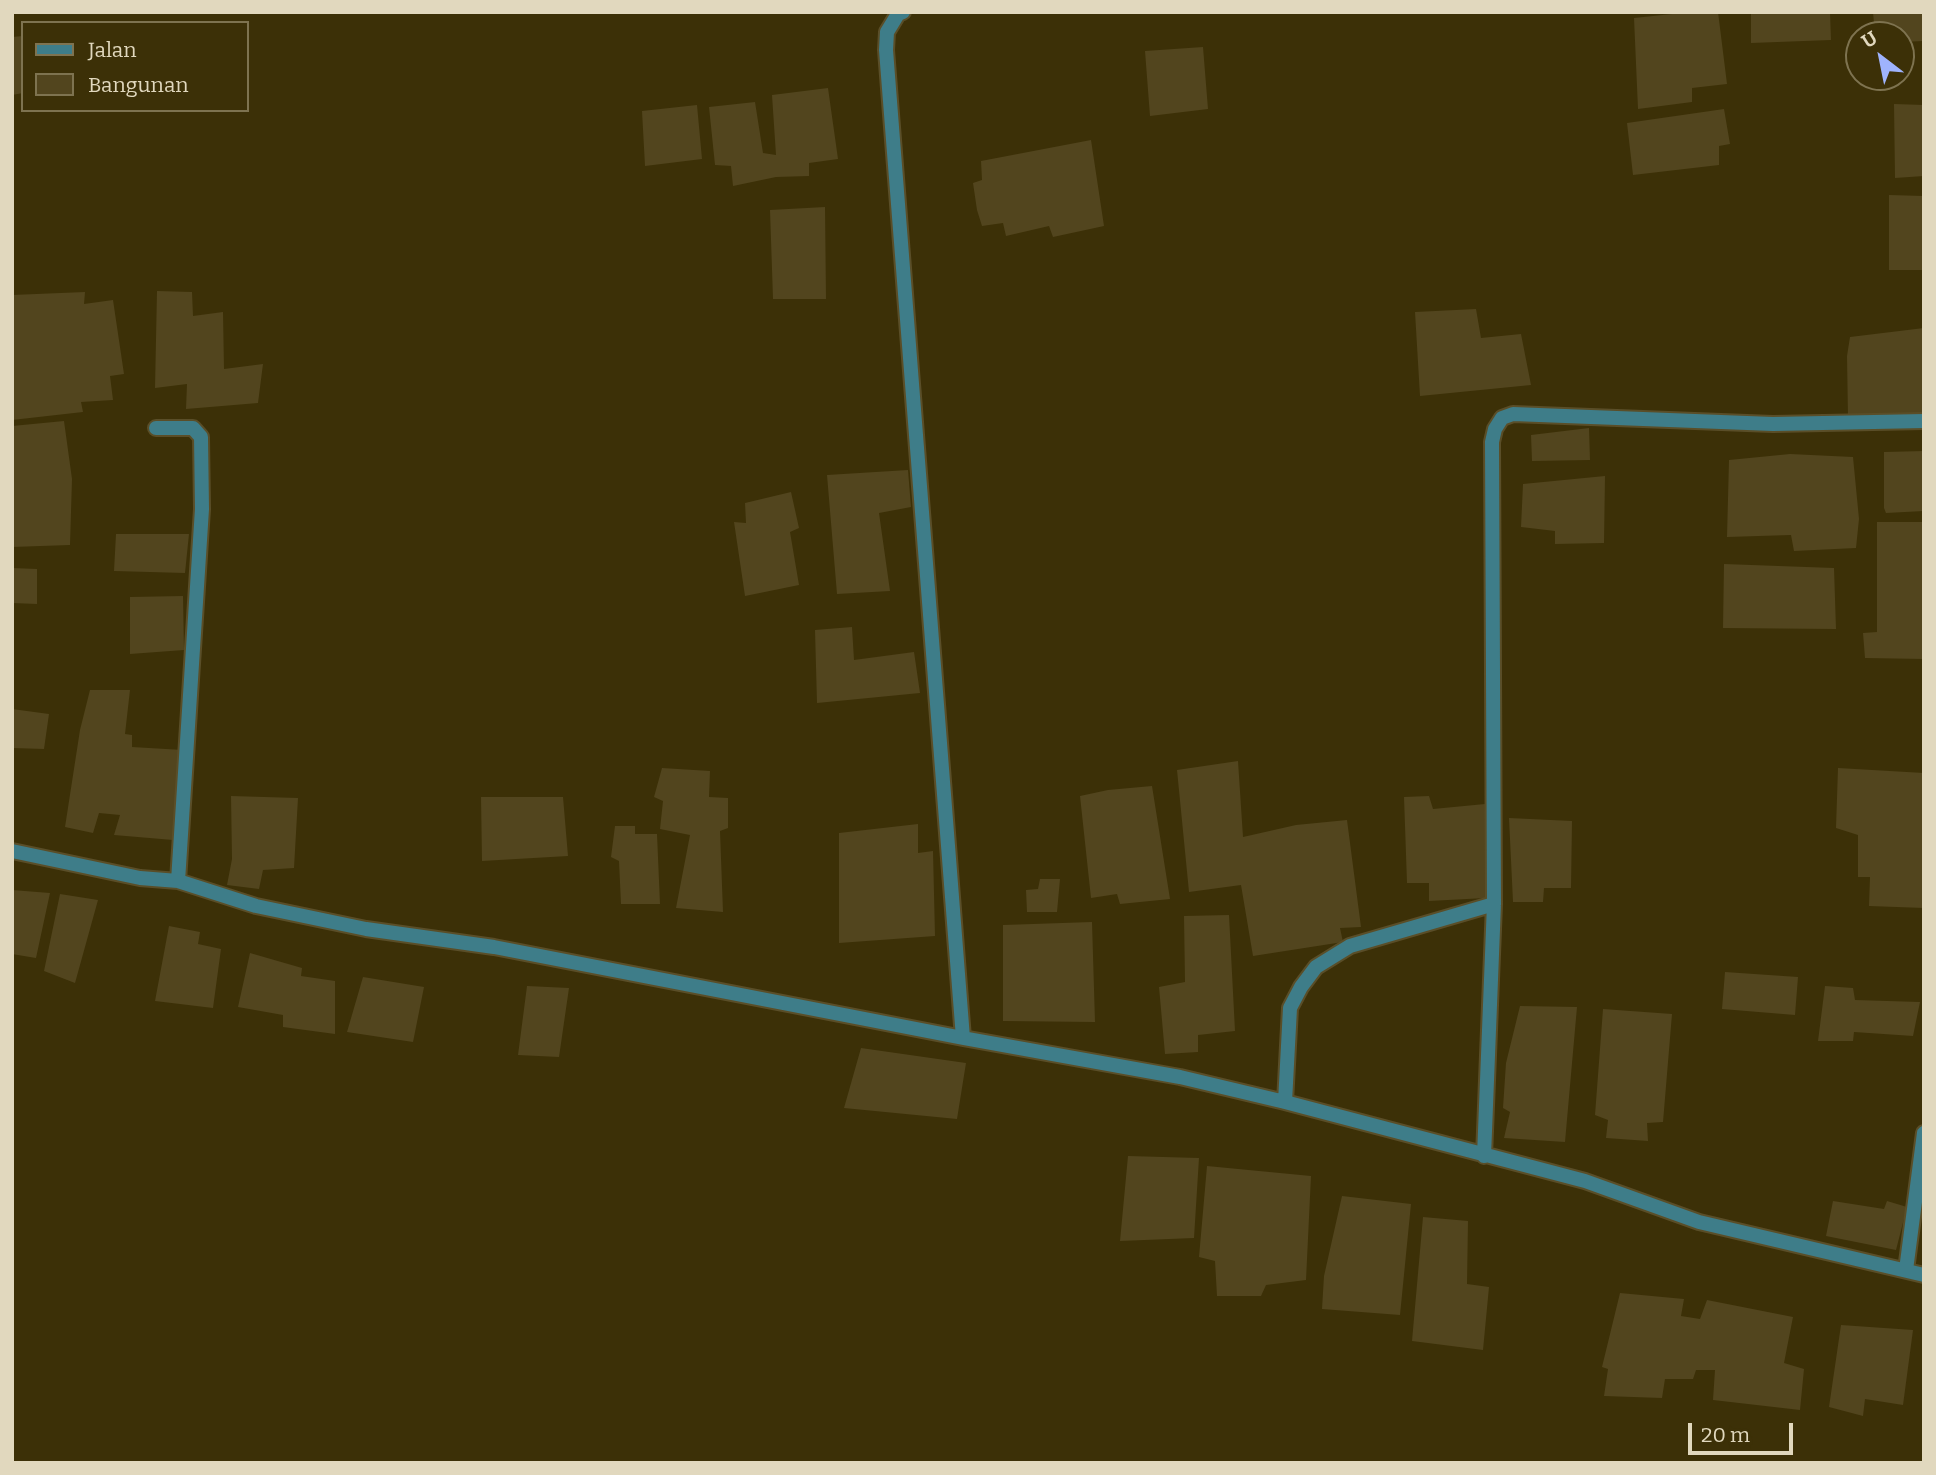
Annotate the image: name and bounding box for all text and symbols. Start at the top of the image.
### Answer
legend [21,21,248,112]
north arrow [1845,21,1915,91]
text: U [1858,26,1882,53]
text: Jalan [88,37,137,63]
text: Bangunan [88,72,189,98]
scale bar [1691,1408,1796,1452]
text: 20 m [1701,1422,1750,1448]

